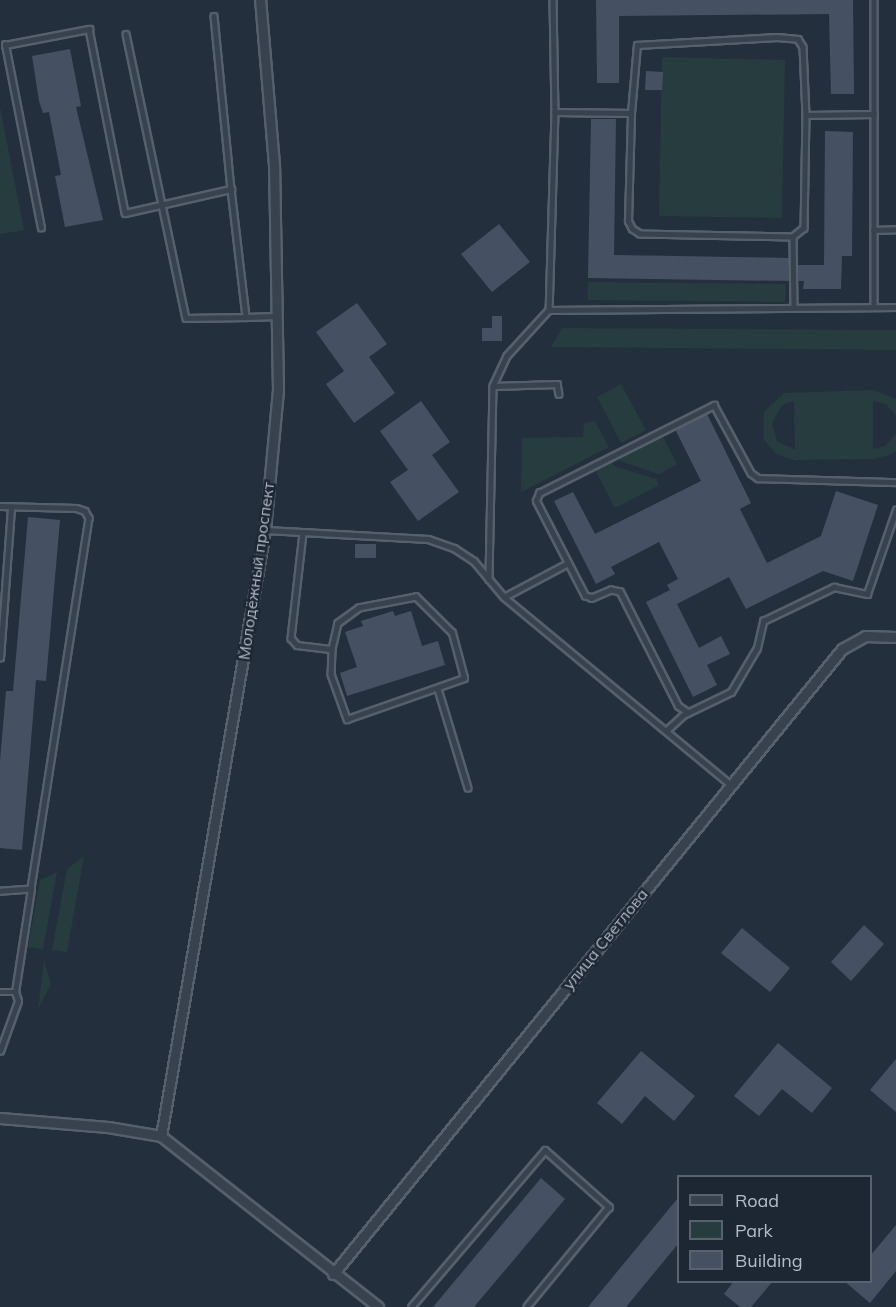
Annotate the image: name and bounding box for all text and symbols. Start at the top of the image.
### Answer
street label: Молодёжный проспект [234,481,278,661]
street label: улица Светлова [558,885,652,993]
legend [677,1175,872,1283]
text: Road [735,1189,779,1212]
text: Park [735,1219,773,1242]
text: Building [735,1249,803,1272]

